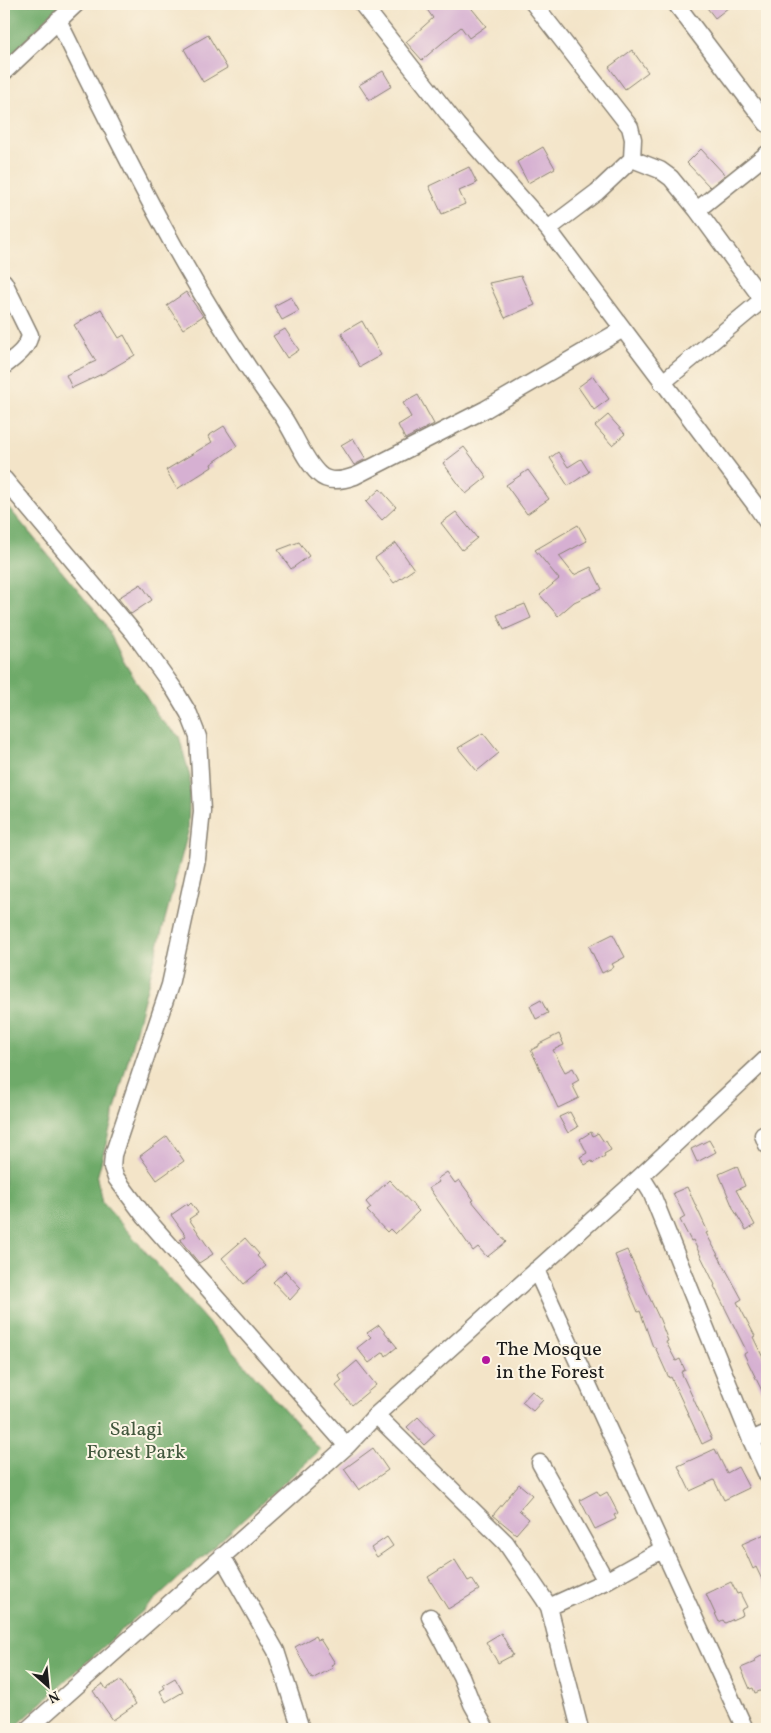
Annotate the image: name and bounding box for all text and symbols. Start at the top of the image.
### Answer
place label: The Mosque in the Forest [496,1336,605,1387]
marker: The Mosque in the Forest [480,1354,492,1366]
park label: Salagi Forest Park [86,1416,186,1467]
north arrow [22,1660,72,1710]
text: N [44,1685,62,1707]

